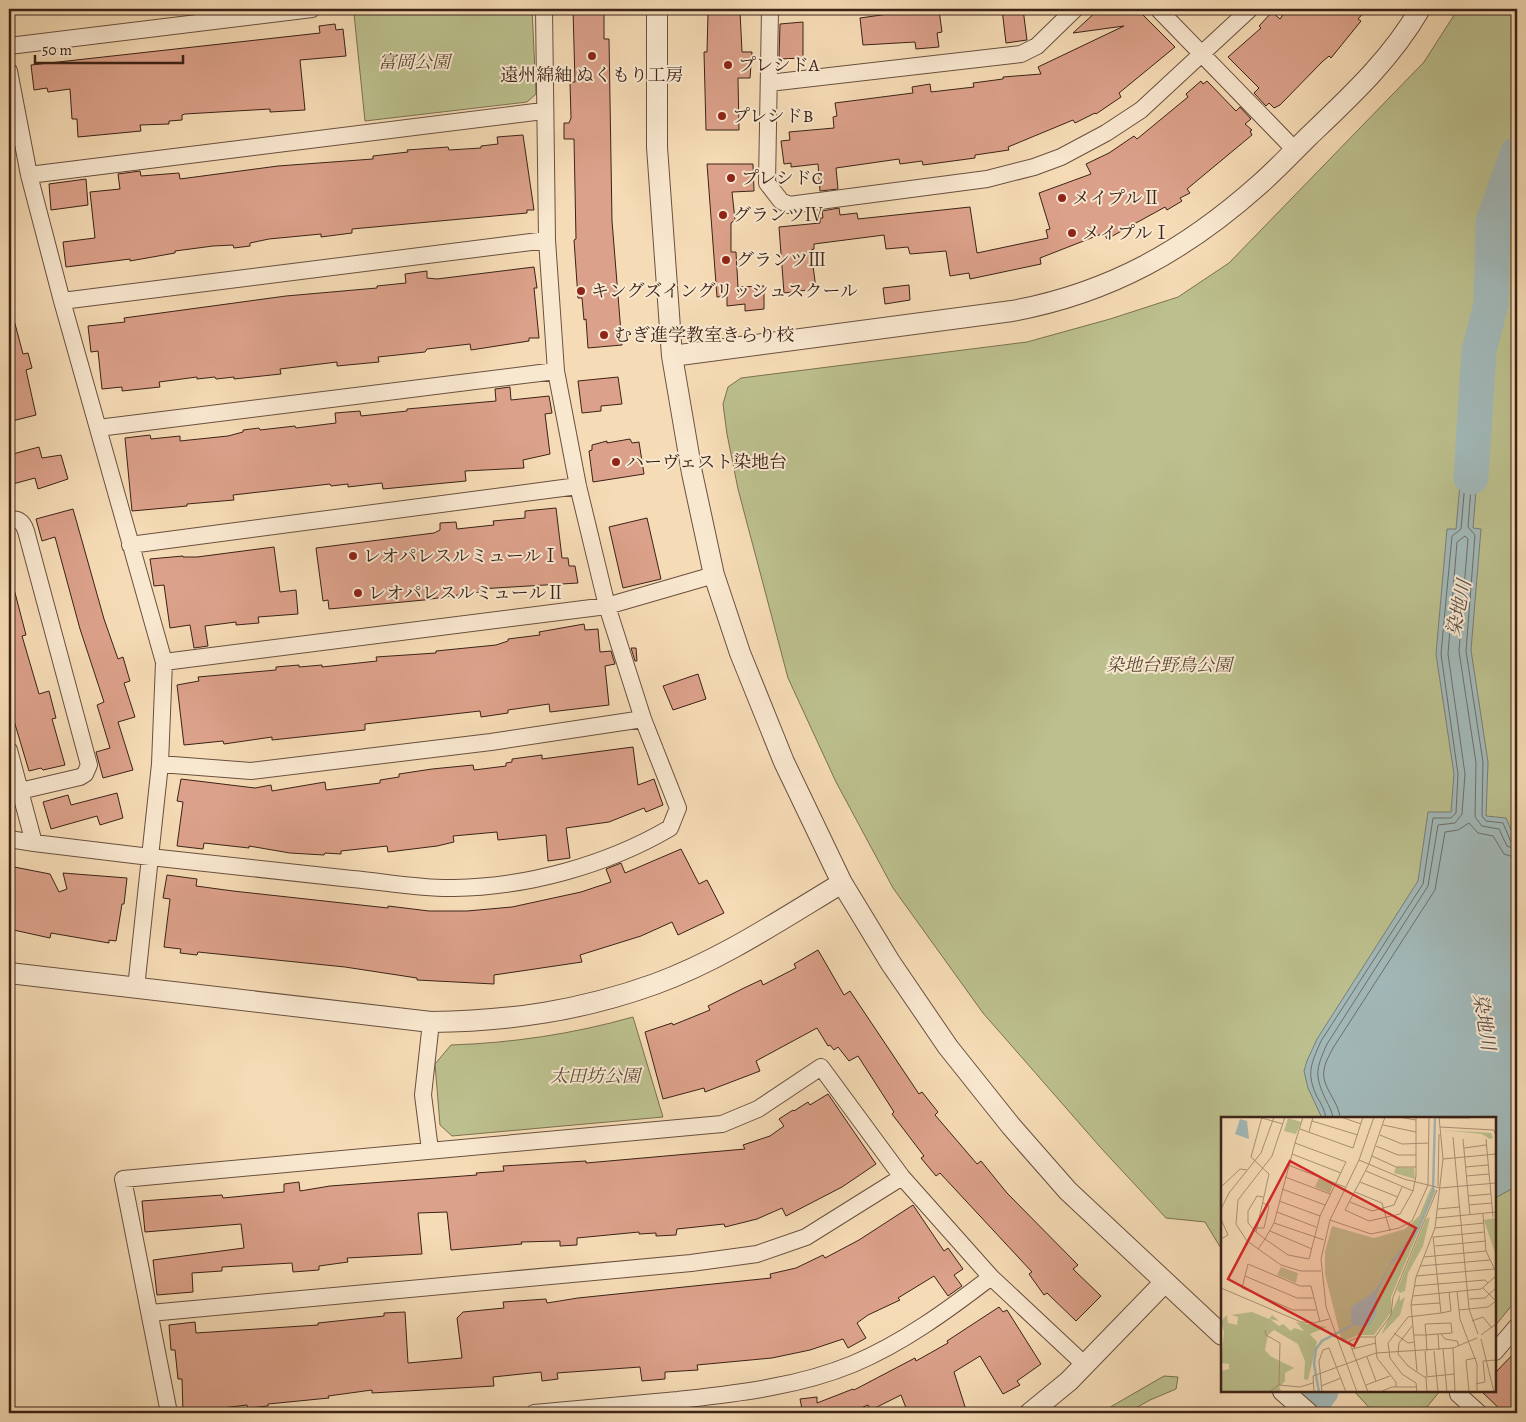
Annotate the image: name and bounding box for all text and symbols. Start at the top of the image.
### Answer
scale bar [35,32,182,64]
text: 50 m [42,40,72,60]
park label: 富岡公園 [378,50,453,74]
marker: 遠州綿紬 ぬくもり工房 [586,50,598,62]
place label: プレシドA [738,53,820,77]
marker: プレシドA [722,59,734,71]
place label: 遠州綿紬 ぬくもり工房 [500,63,684,87]
place label: プレシドB [732,104,814,128]
marker: プレシドB [716,110,728,122]
place label: プレシドC [741,166,823,190]
marker: プレシドC [725,172,737,184]
place label: メイプルⅡ [1072,186,1160,210]
marker: メイプルⅡ [1056,192,1068,204]
place label: グランツⅣ [733,203,823,227]
marker: グランツⅣ [717,209,729,221]
place label: メイプルⅠ [1082,221,1170,245]
marker: メイプルⅠ [1066,227,1078,239]
place label: グランツⅢ [736,248,826,272]
marker: グランツⅢ [720,254,732,266]
place label: キングズイングリッシュスクール [591,279,858,303]
marker: キングズイングリッシュスクール [575,285,587,297]
place label: むぎ進学教室きらり校 [614,323,794,347]
marker: むぎ進学教室きらり校 [598,329,610,341]
place label: ハーヴェスト染地台 [626,450,787,474]
marker: ハーヴェスト染地台 [610,456,622,468]
place label: レオパレスルミュールⅠ [363,544,559,568]
marker: レオパレスルミュールⅠ [347,550,359,562]
water label: 染地川 [1440,575,1478,639]
place label: レオパレスルミュールⅡ [368,581,564,605]
marker: レオパレスルミュールⅡ [352,587,364,599]
park label: 染地台野鳥公園 [1106,653,1235,677]
water label: 染地川 [1467,992,1502,1054]
park label: 太田坊公園 [550,1064,643,1088]
inset map [1221,1117,1496,1392]

